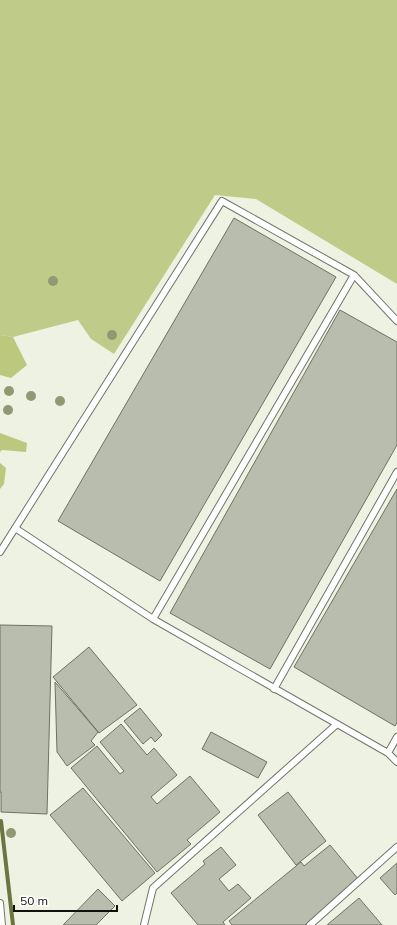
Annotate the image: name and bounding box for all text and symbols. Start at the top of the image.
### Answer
scale bar [14,887,117,913]
text: 50 m [20,893,48,908]

